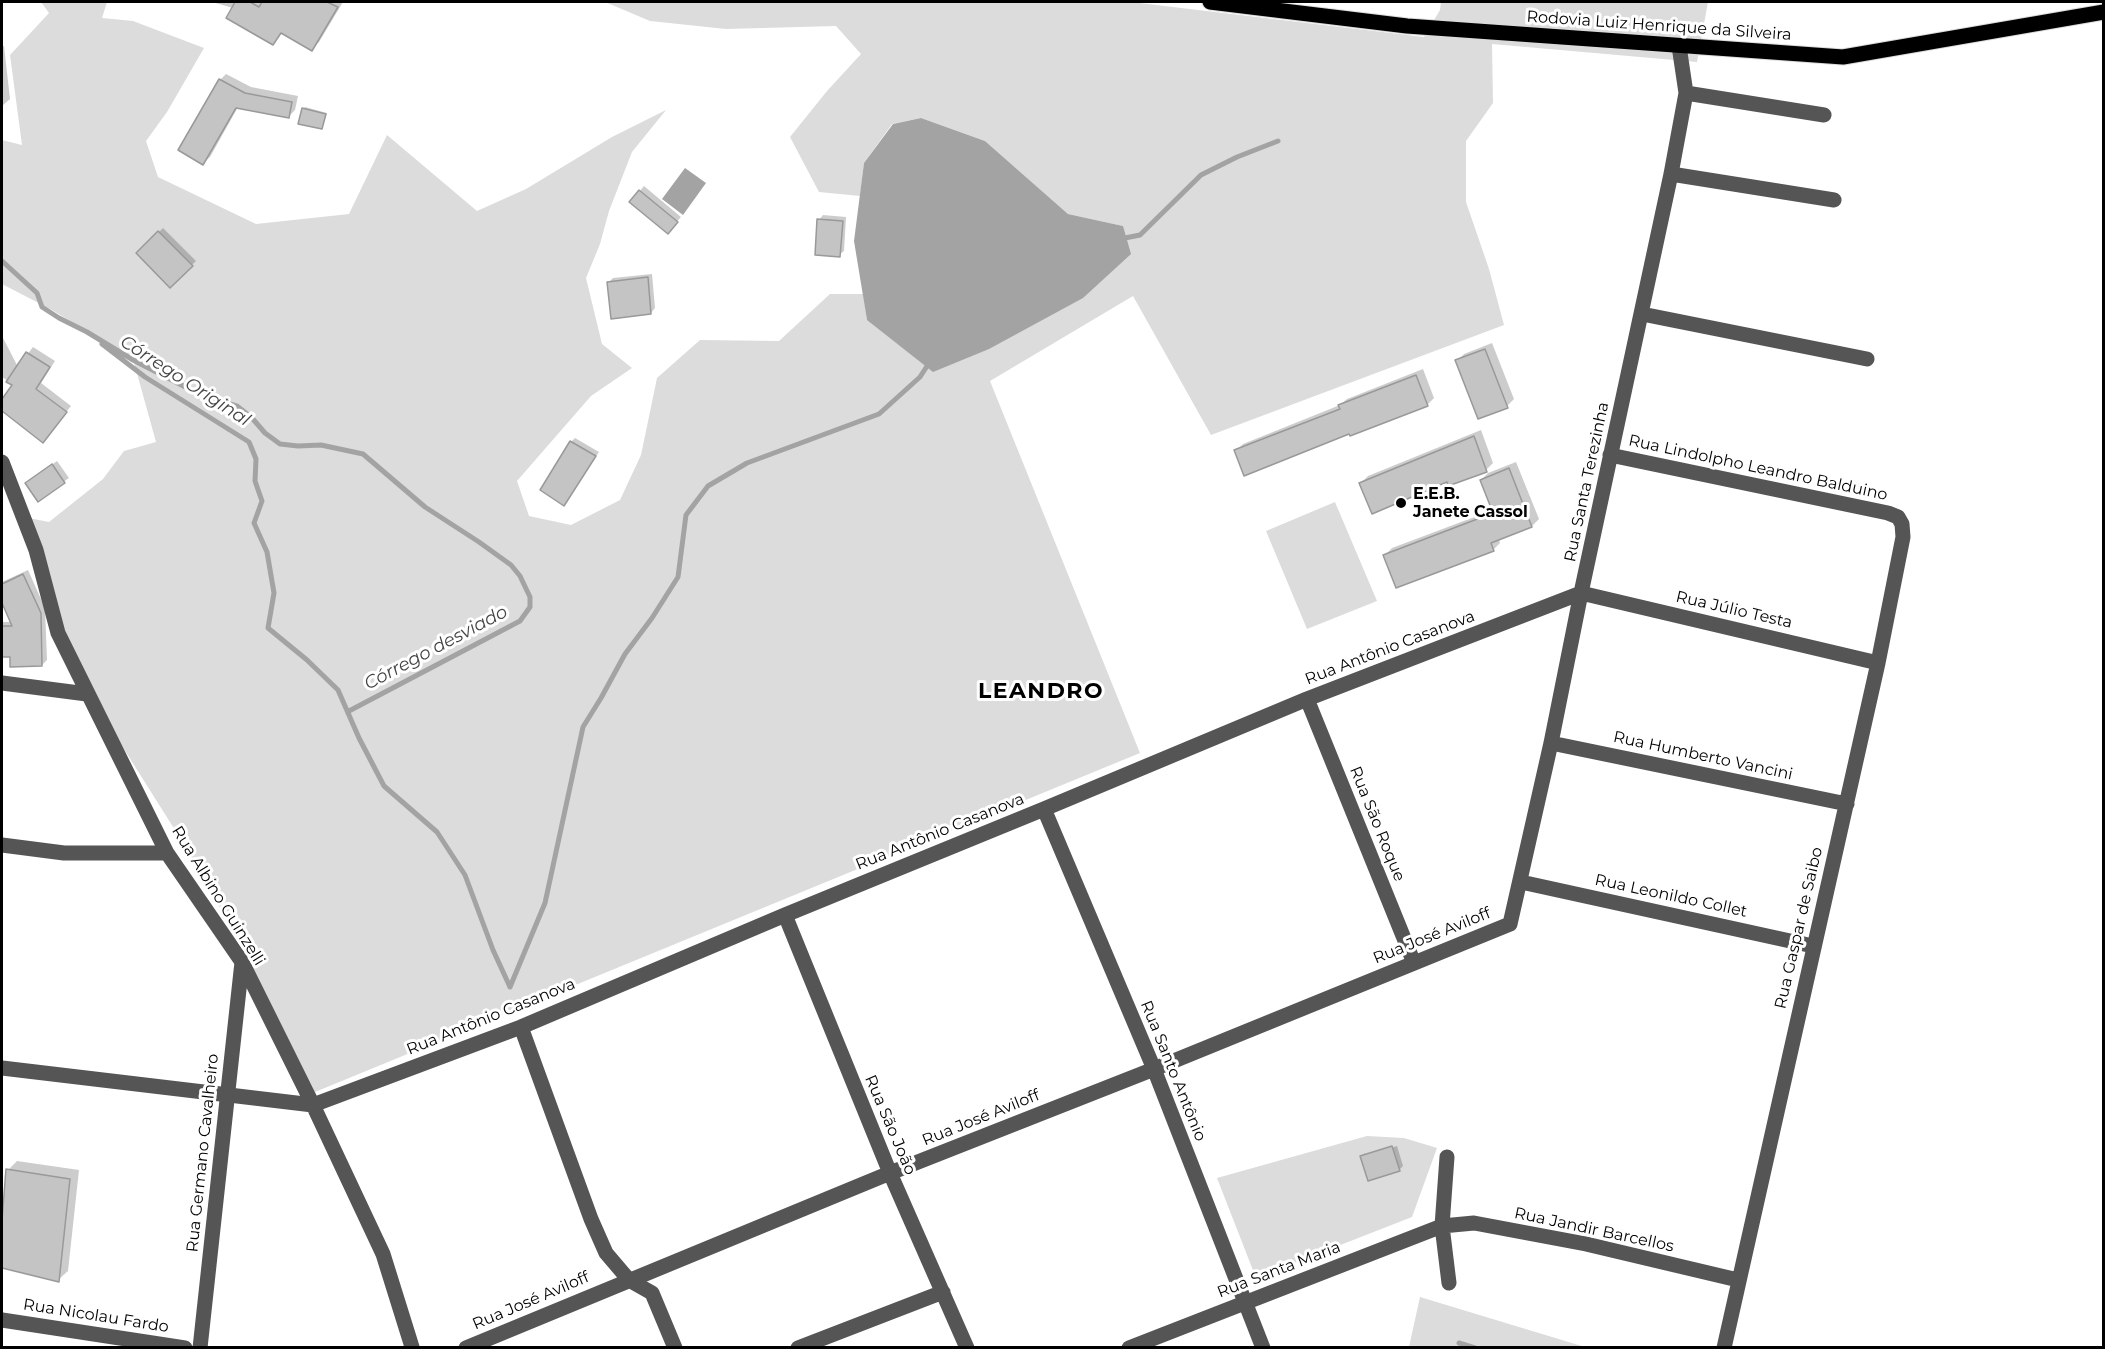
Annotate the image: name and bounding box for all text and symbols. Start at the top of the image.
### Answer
street label: Rodovia Luiz Henrique da Silveira [1526,7,1792,45]
water label: Córrego Original [116,331,254,431]
street label: Rua Santa Terezinha [1561,400,1613,564]
street label: Rua Lindolpho Leandro Balduino [1627,431,1889,505]
place label: E.E.B. Janete Cassol [1413,484,1528,522]
marker: E.E.B. Janete Cassol [1394,496,1408,510]
street label: Rua Júlio Testa [1674,587,1794,633]
water label: Córrego desviado [361,601,511,695]
street label: Rua Antônio Casanova [1302,607,1478,689]
district label: LEANDRO [978,679,1104,705]
street label: Rua Humberto Vancini [1611,728,1795,784]
street label: Rua São Roque [1345,764,1409,884]
street label: Rua Antônio Casanova [853,789,1027,875]
street label: Rua Albino Guinzelli [167,823,269,969]
street label: Rua Gaspar de Saibo [1771,845,1827,1011]
street label: Rua Leonildo Collet [1593,870,1749,922]
street label: Rua José Aviloff [1370,904,1494,968]
street label: Rua Antônio Casanova [404,974,578,1060]
street label: Rua Santo Antônio [1136,998,1210,1144]
street label: Rua Germano Cavalheiro [183,1053,223,1253]
street label: Rua São João [860,1072,920,1178]
street label: Rua José Aviloff [919,1086,1043,1150]
street label: Rua Jandir Barcellos [1512,1204,1676,1256]
street label: Rua Santa Maria [1215,1238,1343,1302]
street label: Rua José Aviloff [470,1268,592,1334]
street label: Rua Nicolau Fardo [22,1295,170,1337]

